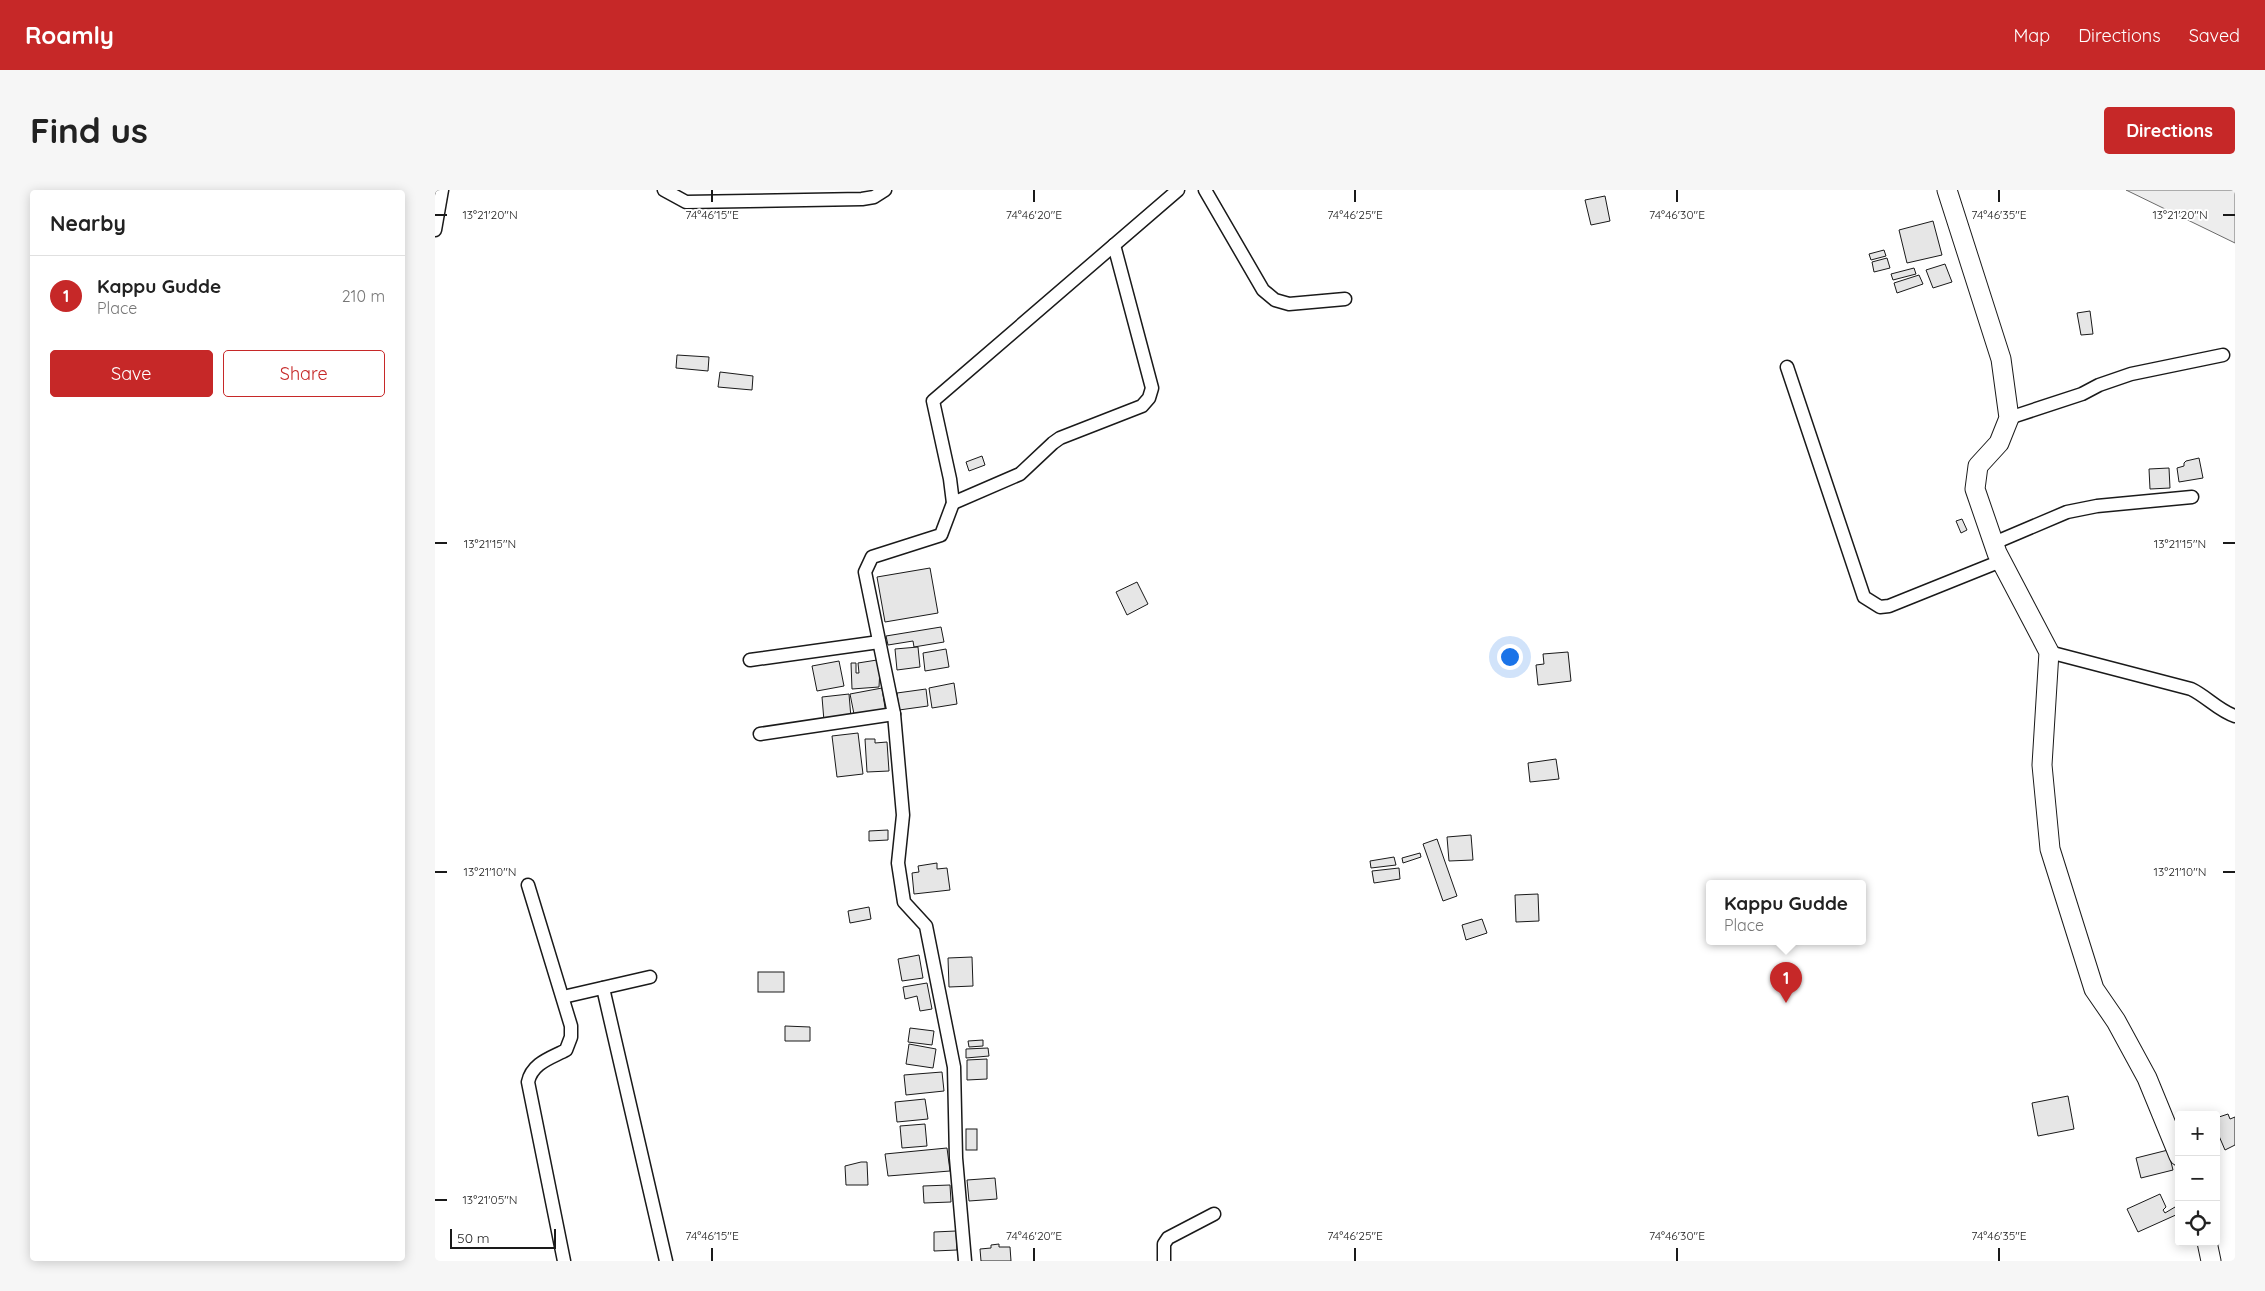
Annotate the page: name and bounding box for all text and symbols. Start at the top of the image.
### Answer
text: Roamly [25,20,114,50]
text: Map [2013,24,2050,47]
text: Directions [2078,24,2161,47]
text: Saved [2189,24,2240,47]
button: Directions [2104,107,2235,154]
text: Find us [30,108,148,152]
text: 13°21'20"N [462,207,518,222]
text: 74°46'15"E [685,207,739,222]
text: 74°46'20"E [1006,207,1062,222]
text: 74°46'25"E [1327,207,1383,222]
text: 74°46'30"E [1649,207,1705,222]
text: 74°46'35"E [1971,207,2027,222]
text: 13°21'20"N [2152,207,2208,222]
text: Nearby [50,210,126,236]
text: Kappu Gudde [97,274,221,298]
text: 1 [63,286,69,306]
text: 210 m [342,286,385,306]
text: Place [97,298,137,318]
button: Save [50,350,213,397]
button: Share [223,350,385,397]
text: 13°21'15"N [464,536,516,551]
text: 13°21'15"N [2154,536,2206,551]
your location [1497,644,1523,670]
text: 13°21'10"N [463,864,517,879]
text: 13°21'10"N [2153,864,2207,879]
popup [1706,880,1866,945]
text: Kappu Gudde [1724,891,1848,915]
text: Place [1724,915,1764,935]
pin: 1 [1770,962,1802,1003]
map controls [2175,1111,2220,1246]
button: + [2175,1111,2220,1156]
button: − [2175,1156,2220,1201]
text: 13°21'05"N [462,1192,518,1207]
button: locate [2175,1201,2220,1246]
scale bar [450,1226,556,1249]
text: 74°46'15"E [685,1228,739,1243]
text: 74°46'20"E [1006,1228,1062,1243]
text: 74°46'25"E [1327,1228,1383,1243]
text: 74°46'30"E [1649,1228,1705,1243]
text: 74°46'35"E [1971,1228,2027,1243]
text: 50 m [457,1229,490,1247]

